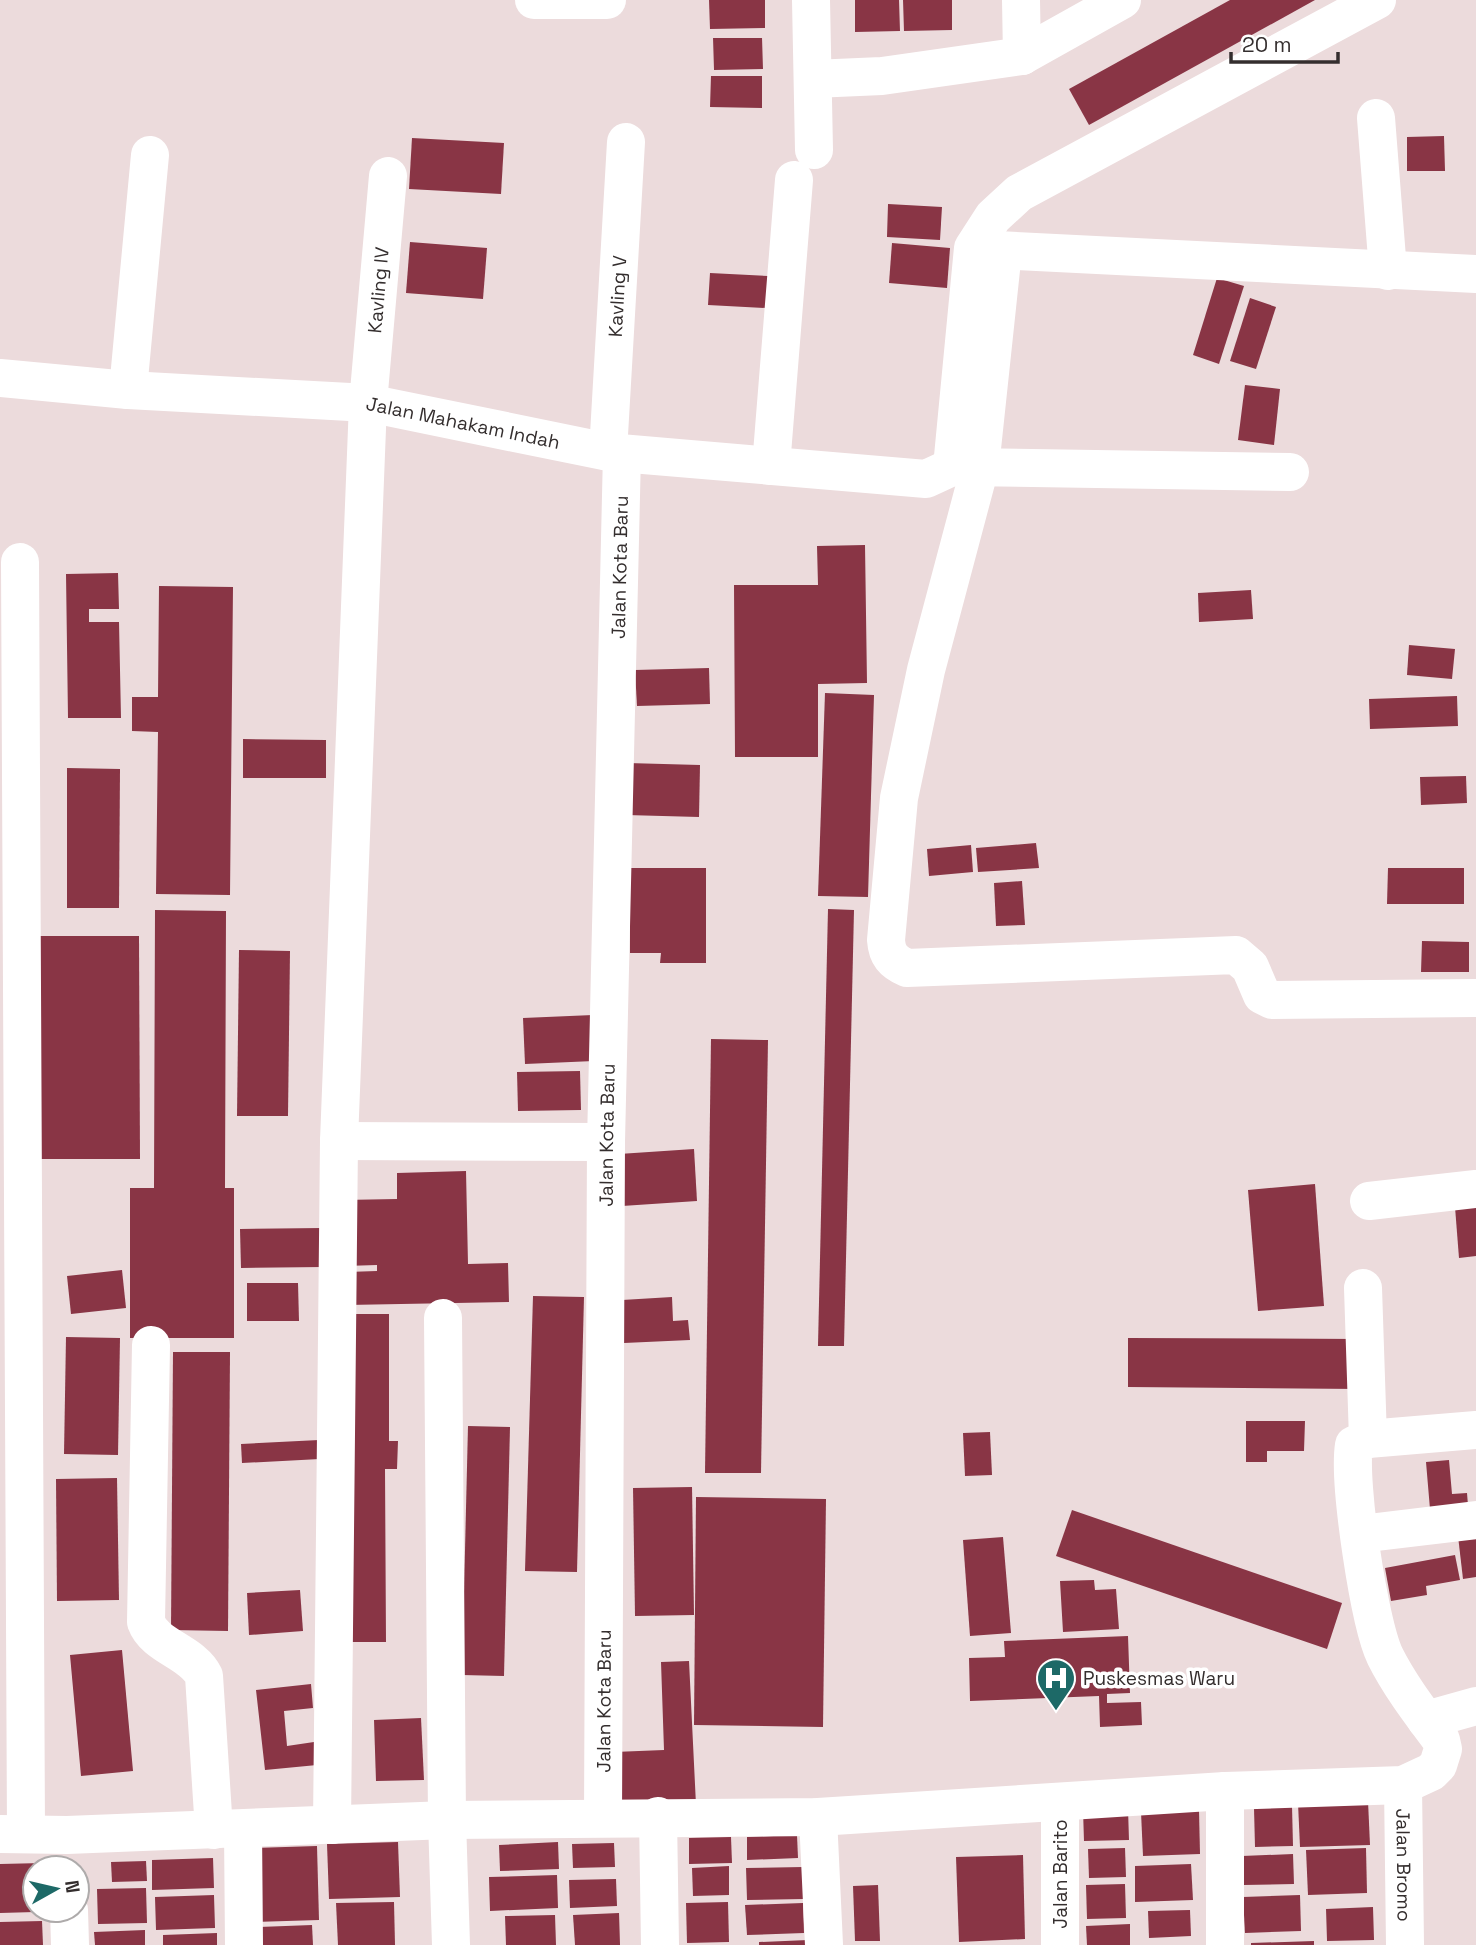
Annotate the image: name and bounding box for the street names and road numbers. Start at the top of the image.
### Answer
street label: Kavling IV [362,246,394,334]
street label: Kavling V [602,254,632,338]
street label: Jalan Mahakam Indah [364,390,562,454]
street label: Jalan Kota Baru [605,495,634,639]
street label: Jalan Kota Baru [593,1063,620,1207]
street label: Jalan Kota Baru [591,1629,616,1773]
street label: Jalan Bromo [1391,1808,1417,1922]
street label: Jalan Barito [1048,1819,1073,1929]

